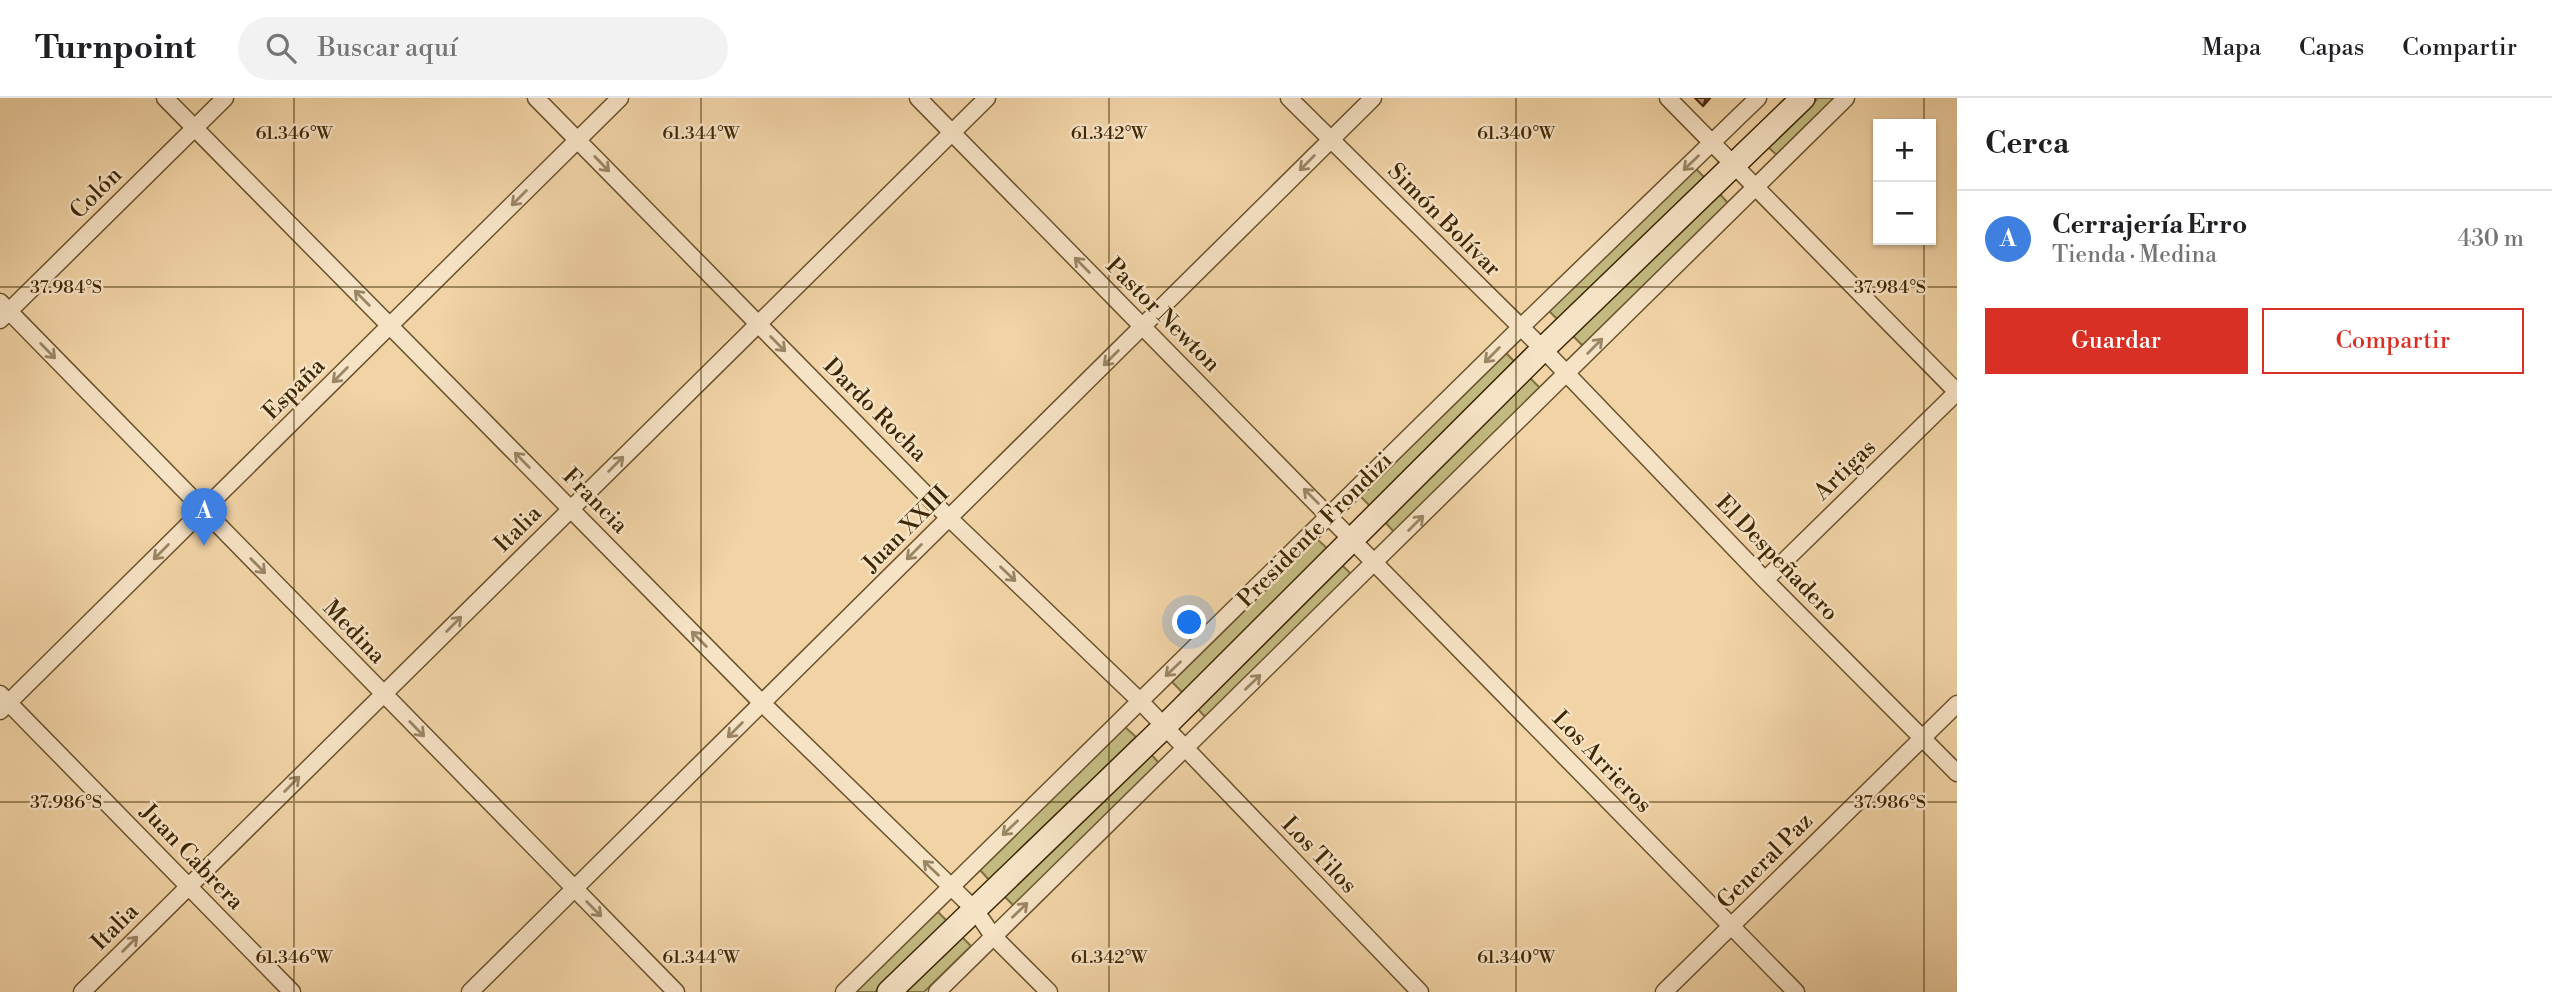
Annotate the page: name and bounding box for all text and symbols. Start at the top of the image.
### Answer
search box [238,17,728,80]
text: Turnpoint [35,28,196,69]
icon: search [262,29,300,67]
text: Buscar aquí [318,32,458,64]
text: Mapa [2202,33,2261,63]
text: Capas [2299,33,2364,63]
text: Compartir [2402,33,2517,63]
map controls [1873,119,1936,245]
button: + [1873,119,1936,182]
text: 61.346°W [255,122,333,145]
text: 61.344°W [662,122,740,145]
text: 61.342°W [1071,122,1148,145]
text: 61.340°W [1477,122,1556,145]
text: Cerca [1985,125,2069,163]
one-way arrow [1683,154,1700,171]
one-way arrow [593,155,610,172]
one-way arrow [1299,155,1316,172]
street label: Simón Bolívar [1382,158,1507,283]
street label: Colón [64,161,128,225]
button: − [1873,182,1936,245]
one-way arrow [511,189,528,206]
text: Cerrajería Erro [2052,209,2247,241]
text: A [2000,225,2016,253]
text: 430 m [2457,225,2524,253]
text: Tienda · Medina [2052,241,2217,269]
street label: Pastor Newton [1100,252,1226,378]
one-way arrow [1074,257,1091,274]
text: 37.984°S [30,276,102,299]
text: 37.984°S [1854,276,1926,299]
one-way arrow [354,289,371,306]
button: Guardar [1985,308,2248,374]
button: Compartir [2262,308,2524,374]
one-way arrow [770,335,787,352]
one-way arrow [1586,338,1603,355]
one-way arrow [39,342,56,359]
one-way arrow [1484,346,1501,363]
one-way arrow [1102,349,1119,366]
street label: España [257,352,331,426]
street label: Dardo Rocha [817,352,933,468]
one-way arrow [332,366,349,383]
street label: Artigas [1807,434,1882,507]
street label: Presidente Frondizi [1232,447,1398,613]
one-way arrow [514,451,531,468]
one-way arrow [607,456,624,473]
street label: Francia [556,462,634,540]
street label: Juan XXIII [856,480,955,579]
pin: A [181,488,227,546]
one-way arrow [1303,488,1320,505]
street label: El Despeñadero [1710,489,1844,627]
street label: Italia [489,499,548,558]
one-way arrow [1407,515,1424,532]
one-way arrow [153,544,170,561]
one-way arrow [906,544,923,561]
one-way arrow [249,558,266,575]
one-way arrow [999,566,1016,583]
street label: Medina [317,594,391,670]
your location [1172,605,1206,639]
one-way arrow [445,616,462,633]
one-way arrow [690,631,707,648]
one-way arrow [1165,661,1182,678]
one-way arrow [1244,674,1261,691]
street label: Los Arrieros [1546,705,1658,819]
one-way arrow [409,720,426,737]
one-way arrow [727,721,744,738]
one-way arrow [284,776,301,793]
text: 37.986°S [30,791,102,814]
text: 37.986°S [1854,791,1926,814]
street label: Juan Cabrera [134,797,250,916]
street label: General Paz [1711,807,1819,915]
street label: Los Tilos [1275,811,1363,899]
one-way arrow [1002,819,1019,836]
one-way arrow [923,859,940,876]
street label: Italia [86,897,145,956]
one-way arrow [585,900,602,917]
one-way arrow [1011,901,1028,918]
one-way arrow [122,936,139,953]
text: 61.346°W [255,946,333,969]
text: 61.344°W [662,946,740,969]
text: 61.342°W [1071,946,1148,969]
text: 61.340°W [1477,946,1556,969]

